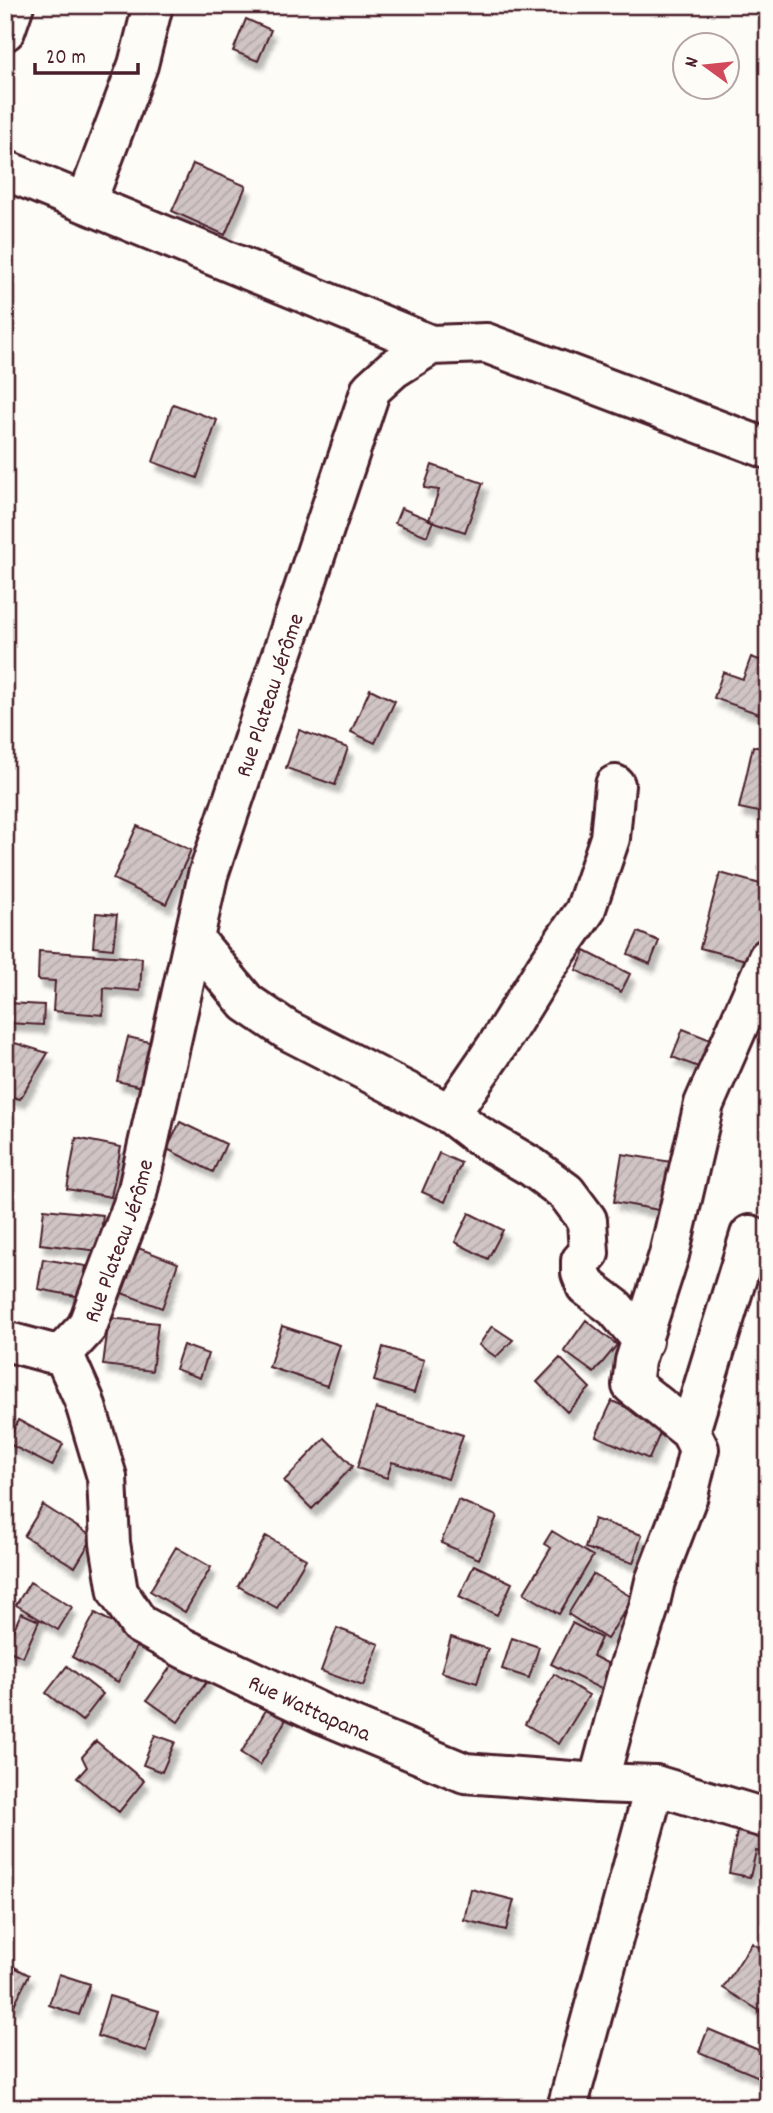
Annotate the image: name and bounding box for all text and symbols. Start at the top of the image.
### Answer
scale bar [35,32,138,76]
north arrow [672,32,742,102]
text: 20 m [46,44,86,74]
text: N [679,54,707,71]
street label: Rue Plateau Jérôme [229,610,315,782]
street label: Rue Plateau Jérôme [77,1157,164,1328]
street label: Rue Wattapana [242,1668,376,1752]

